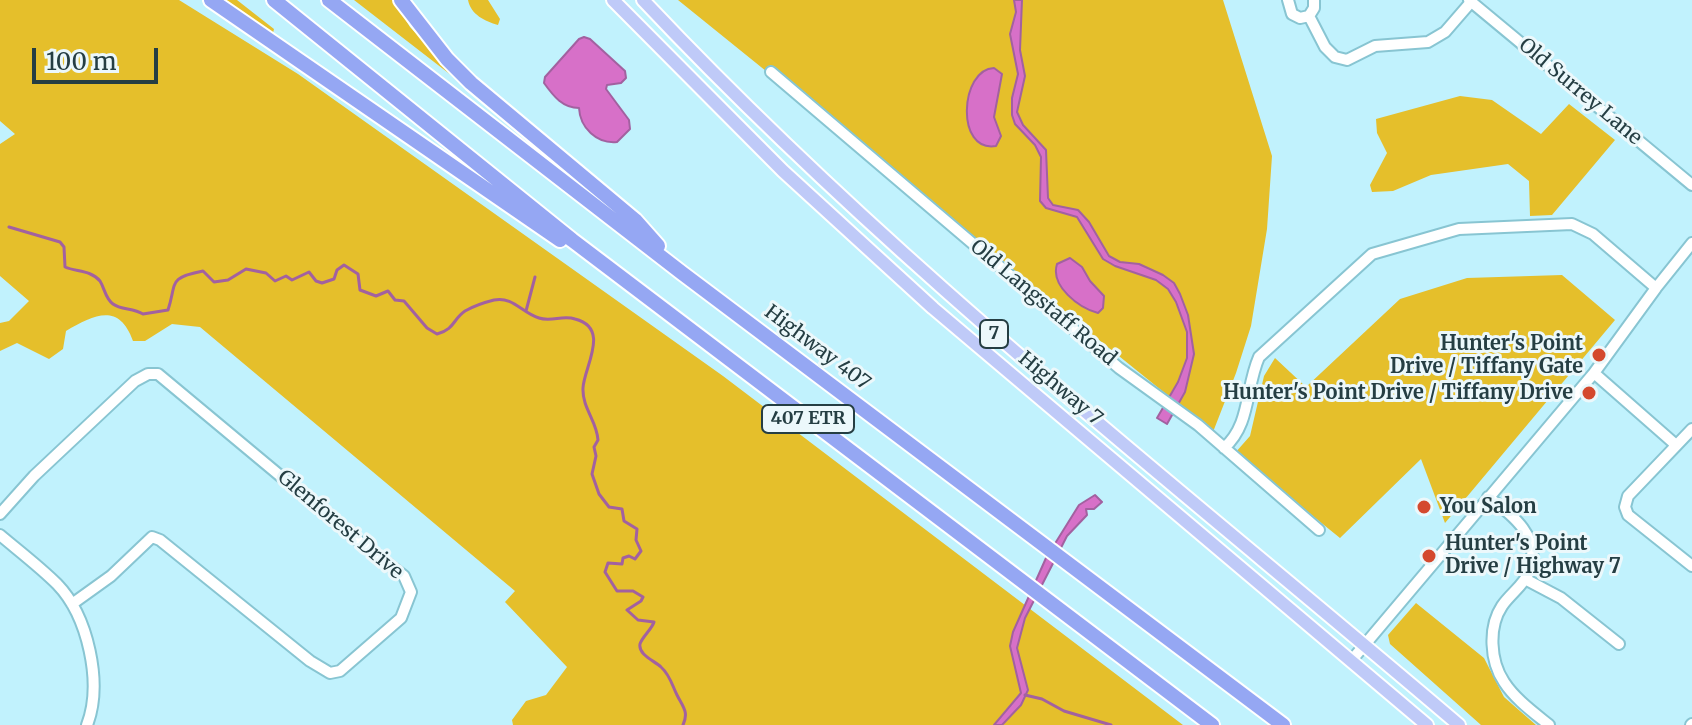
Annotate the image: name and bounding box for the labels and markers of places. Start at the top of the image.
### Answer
place label: Hunter's Point Drive / Tiffany Gate [1390,332,1583,379]
marker: Hunter's Point Drive / Tiffany Gate [1590,346,1608,364]
place label: Hunter's Point Drive / Tiffany Drive [1223,381,1573,405]
marker: Hunter's Point Drive / Tiffany Drive [1580,384,1598,402]
place label: You Salon [1440,495,1536,519]
marker: You Salon [1415,498,1433,516]
place label: Hunter's Point Drive / Highway 7 [1445,532,1621,579]
marker: Hunter's Point Drive / Highway 7 [1420,547,1438,565]

